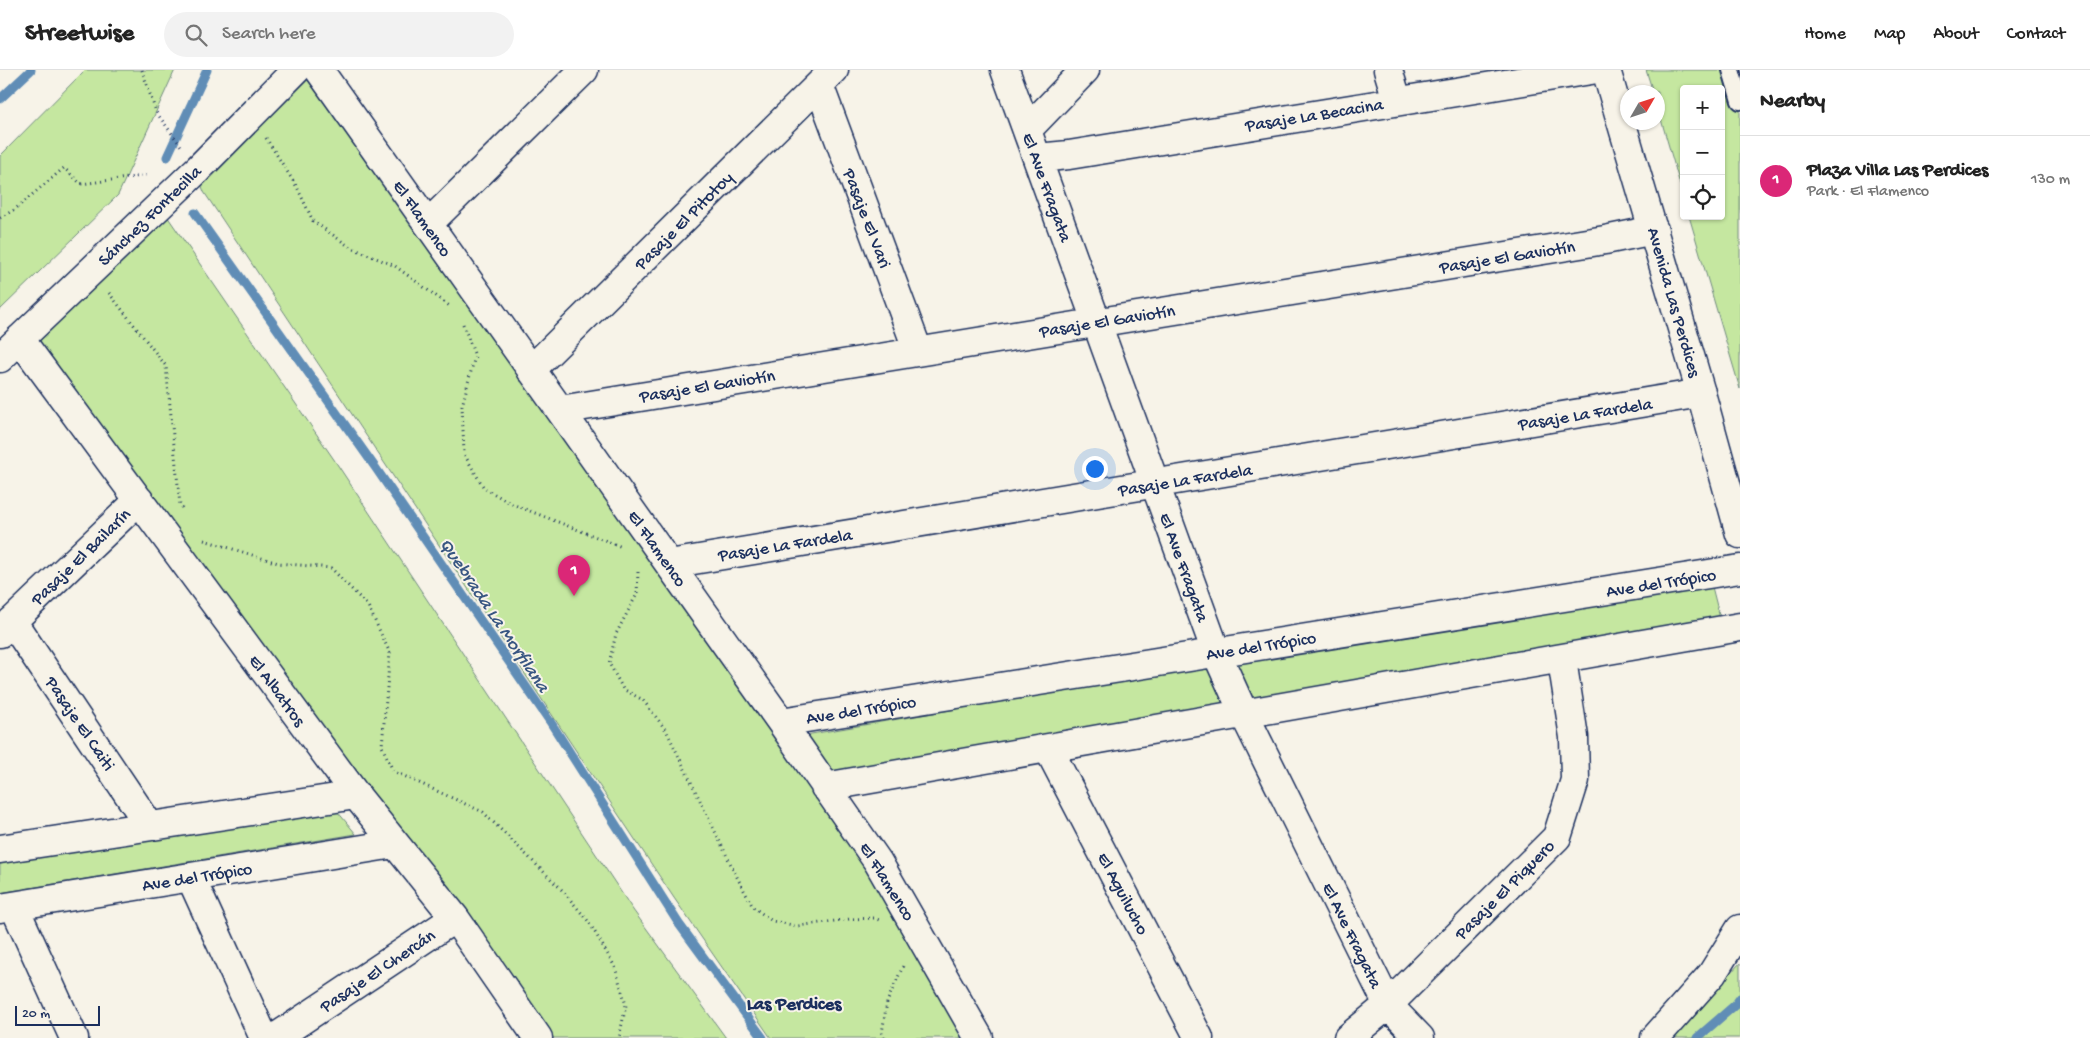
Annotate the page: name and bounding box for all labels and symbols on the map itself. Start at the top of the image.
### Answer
north arrow [1620,85,1665,130]
street label: Pasaje La Becacina [1243,95,1386,138]
street label: El Ave Fragata [1016,130,1075,246]
street label: Sánchez Fontecilla [95,161,208,272]
street label: Pasaje El Vari [837,165,894,272]
street label: Pasaje El Pitotoy [630,168,739,276]
street label: El Flamenco [387,177,455,262]
street label: Avenida Las Perdices [1641,225,1704,381]
street label: Pasaje El Gaviotín [1437,237,1577,280]
street label: Pasaje El Gaviotín [1037,301,1177,344]
street label: Pasaje El Gaviotín [637,366,777,409]
street label: Pasaje La Fardela [1516,394,1655,437]
your location [1082,456,1108,482]
street label: Pasaje La Fardela [1116,460,1255,503]
street label: Pasaje El Bailarín [27,505,136,611]
street label: El Flamenco [622,507,690,592]
street label: El Ave Fragata [1153,510,1212,626]
street label: Pasaje La Fardela [716,525,855,568]
water label: Quebrada La Morfilana [433,534,554,699]
pin: 1 [558,555,590,596]
street label: Ave del Trópico [1605,565,1718,604]
street label: Ave del Trópico [1205,628,1318,667]
street label: El Albatros [243,652,310,732]
street label: Pasaje El Caiti [39,672,118,776]
street label: Ave del Trópico [805,692,918,731]
street label: Pasaje El Piquero [1451,836,1560,946]
street label: El Flamenco [853,839,918,926]
street label: El Aguilucho [1091,849,1152,939]
street label: Ave del Trópico [141,859,254,898]
street label: El Ave Fragata [1316,880,1386,993]
street label: Pasaje El Chercán [316,926,440,1019]
district label: Las Perdices [747,994,842,1017]
scale bar [15,1003,100,1026]

